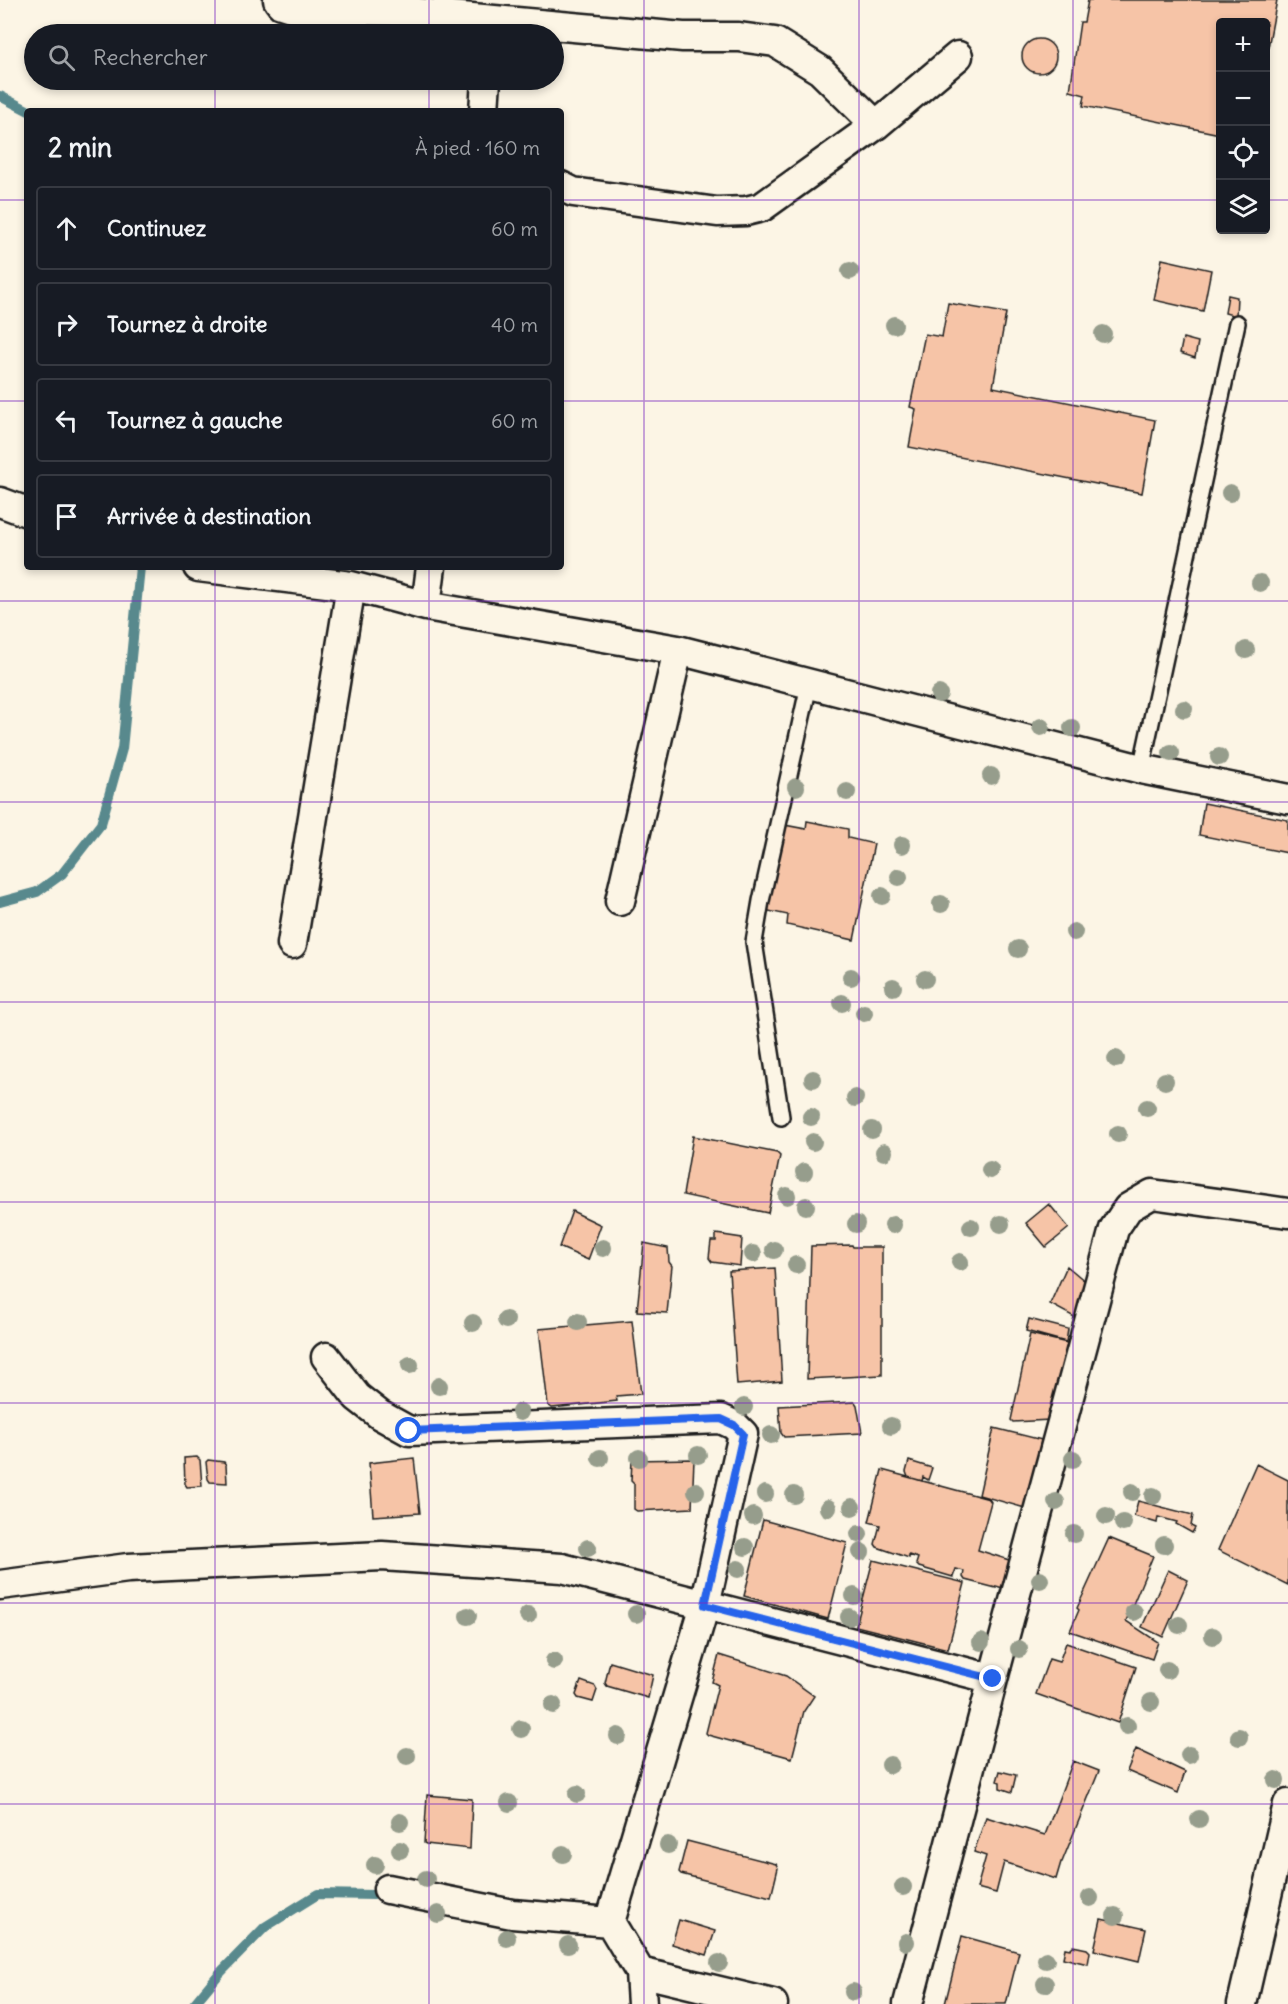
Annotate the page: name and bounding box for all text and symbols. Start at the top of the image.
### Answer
map controls [1216,18,1270,234]
button: + [1216,18,1270,72]
search box [24,24,564,90]
icon: search [45,41,78,74]
text: Rechercher [93,43,208,71]
button: − [1216,72,1270,126]
button: locate [1216,126,1270,180]
text: 2 min [48,131,112,164]
text: À pied · 160 m [415,135,540,160]
button: layers [1216,180,1270,234]
icon: ahead [50,212,83,245]
text: Continuez [107,214,206,242]
text: 60 m [491,216,538,241]
icon: right [50,308,83,341]
text: Tournez à droite [107,310,267,338]
text: 40 m [491,312,538,337]
icon: left [50,404,83,437]
text: Tournez à gauche [107,406,283,434]
text: 60 m [491,408,538,433]
icon: arrive [50,500,83,533]
text: Arrivée à destination [107,502,311,530]
route start [395,1417,421,1443]
route end [979,1665,1005,1691]

